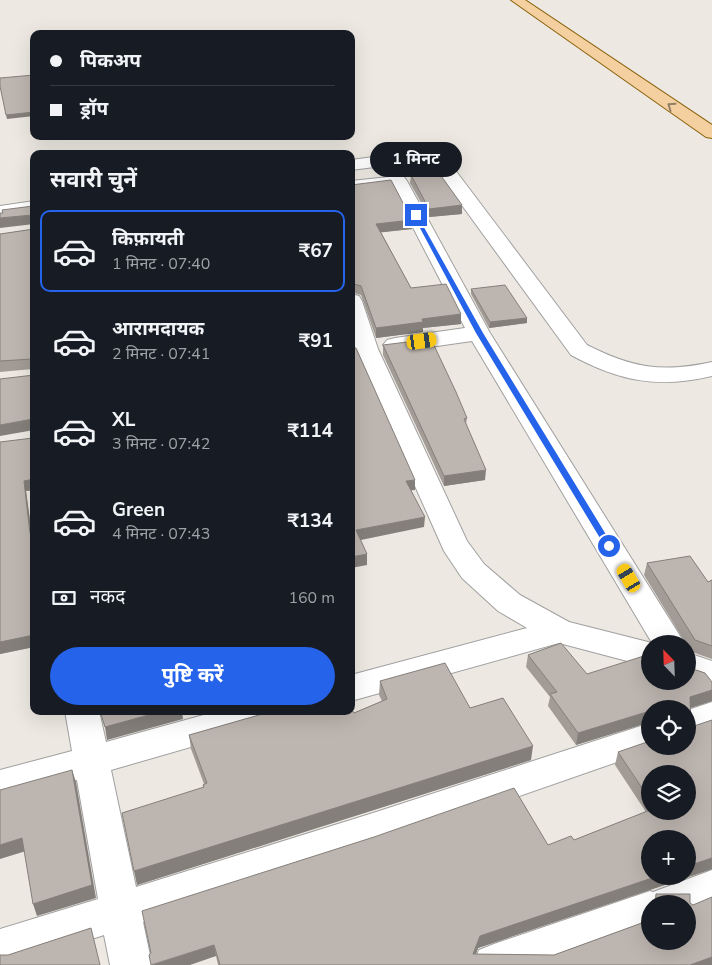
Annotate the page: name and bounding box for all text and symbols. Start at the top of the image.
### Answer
text: पिकअप [80,48,141,74]
text: ड्रॉप [80,96,108,122]
one-way arrow [668,103,677,112]
callout: 1 मिनट [370,142,462,178]
text: 1 मिनट [392,148,440,170]
text: सवारी चुनें [50,165,137,195]
route end [405,204,427,226]
text: किफ़ायती [112,226,184,252]
icon: car [52,229,97,274]
text: ₹67 [299,238,333,264]
text: 1 मिनट · 07:40 [112,253,210,275]
text: आरामदायक [112,316,204,342]
icon: car [52,319,97,364]
text: ₹91 [299,328,333,354]
car [406,331,437,351]
text: 2 मिनट · 07:41 [112,343,210,365]
text: XL [112,407,135,433]
icon: car [52,409,97,454]
text: ₹114 [287,418,333,444]
text: 3 मिनट · 07:42 [112,433,210,455]
text: Green [112,497,165,523]
icon: car [52,499,97,544]
text: ₹134 [287,508,333,534]
text: 4 मिनट · 07:43 [112,523,210,545]
route start [598,535,620,557]
car [614,561,643,595]
icon: cash [50,584,78,612]
text: नकद [90,584,125,610]
text: 160 m [288,587,335,609]
north arrow [641,635,696,690]
map controls [641,635,696,950]
button: पुष्टि करें [50,647,335,705]
button: locate [641,700,696,755]
button: layers [641,765,696,820]
button: + [641,830,696,885]
button: − [641,895,696,950]

